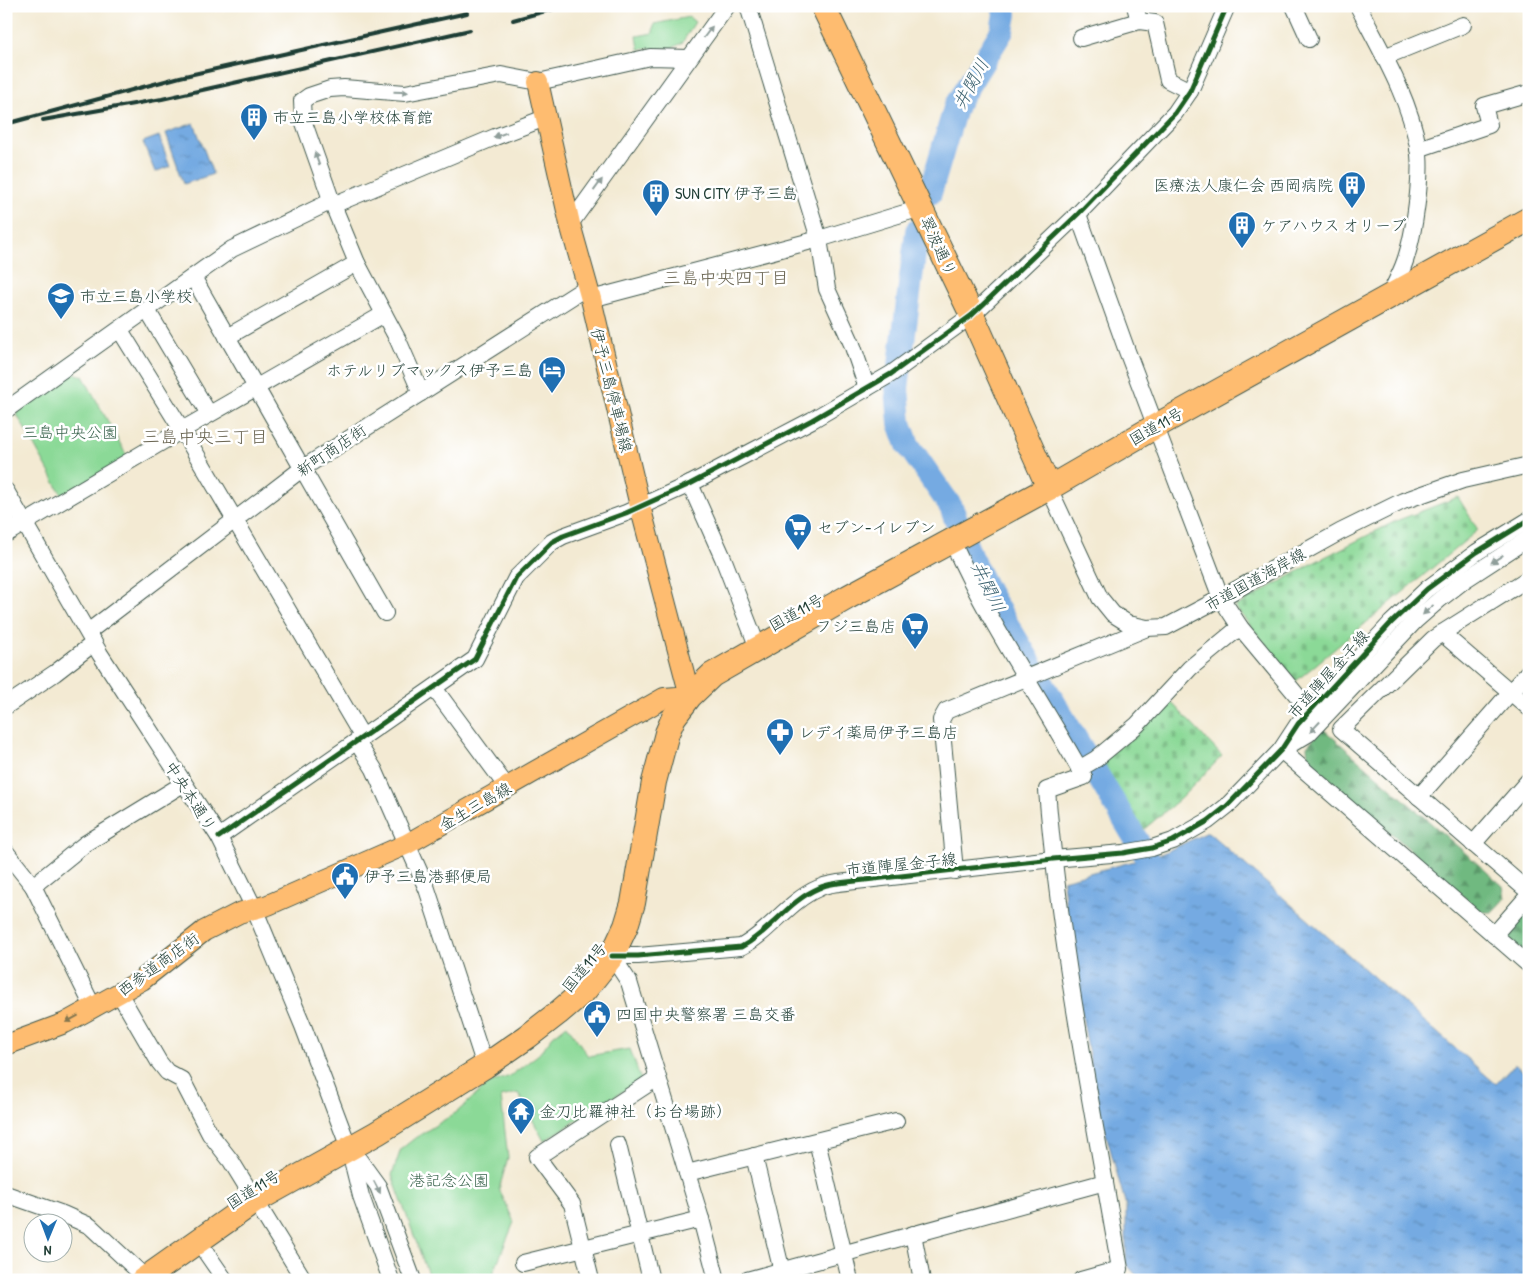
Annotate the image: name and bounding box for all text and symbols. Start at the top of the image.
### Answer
one-way arrow [703,25,713,39]
water label: 井関川 [947,54,995,113]
one-way arrow [393,88,409,96]
building icon: 市立三島小学校体育館 [239,102,269,141]
place label: 市立三島小学校体育館 [273,106,433,128]
one-way arrow [493,132,507,140]
one-way arrow [313,152,320,167]
building icon: 医療法人康仁会 西岡病院 [1337,170,1367,209]
place label: 医療法人康仁会 西岡病院 [1153,174,1333,196]
one-way arrow [593,178,603,192]
building icon: SUN CITY 伊予三島 [641,178,671,217]
place label: SUN CITY 伊予三島 [675,182,798,204]
building icon: ケアハウス オリーブ [1227,210,1257,249]
street label: 翠波通り [916,212,962,280]
place label: ケアハウス オリーブ [1261,214,1406,236]
district label: 三島中央四丁目 [663,265,789,290]
school or university icon: 市立三島小学校 [46,281,76,320]
place label: 市立三島小学校 [80,285,192,307]
street label: 伊予三島停車場線 [586,325,638,455]
hotel icon: ホテルリブマックス伊予三島 [537,355,567,394]
place label: ホテルリブマックス伊予三島 [326,359,533,381]
street label: 国道11号 [1125,402,1187,450]
street label: 新町商店街 [292,419,370,481]
park label: 三島中央公園 [22,421,118,443]
district label: 三島中央三丁目 [142,424,268,449]
supermarket icon: セブン-イレブン [783,512,813,551]
place label: セブン-イレブン [817,516,935,538]
street label: 市道国道海岸線 [1201,542,1309,616]
one-way arrow [1491,554,1504,564]
water label: 井関川 [965,557,1012,617]
street label: 国道11号 [765,588,827,636]
one-way arrow [1422,604,1434,616]
supermarket icon: フジ三島店 [900,611,930,650]
place label: フジ三島店 [816,615,896,637]
street label: 市道陣屋金子線 [1282,625,1374,723]
pharmacy icon: レデイ薬局伊予三島店 [765,717,795,756]
one-way arrow [1309,720,1321,732]
place label: レデイ薬局伊予三島店 [799,721,958,743]
street label: 中央本通り [160,756,222,836]
street label: 金生三島線 [435,776,515,836]
street label: 市道陣屋金子線 [844,847,958,881]
public building icon: 伊予三島港郵便局 [330,861,360,900]
place label: 伊予三島港郵便局 [364,865,492,887]
street label: 西参道商店街 [113,927,203,1001]
street label: 国道11号 [556,937,612,997]
public building icon: 四国中央警察署 三島交番 [582,999,612,1038]
place label: 四国中央警察署 三島交番 [616,1003,796,1025]
one-way arrow [64,1015,79,1023]
temple icon: 金刀比羅神社（お台場跡） [506,1096,536,1135]
place label: 金刀比羅神社（お台場跡） [540,1100,732,1122]
street label: 国道11号 [222,1164,284,1214]
park label: 港記念公園 [409,1169,489,1191]
one-way arrow [373,1180,381,1195]
north arrow [22,1214,72,1264]
text: N [43,1242,52,1261]

